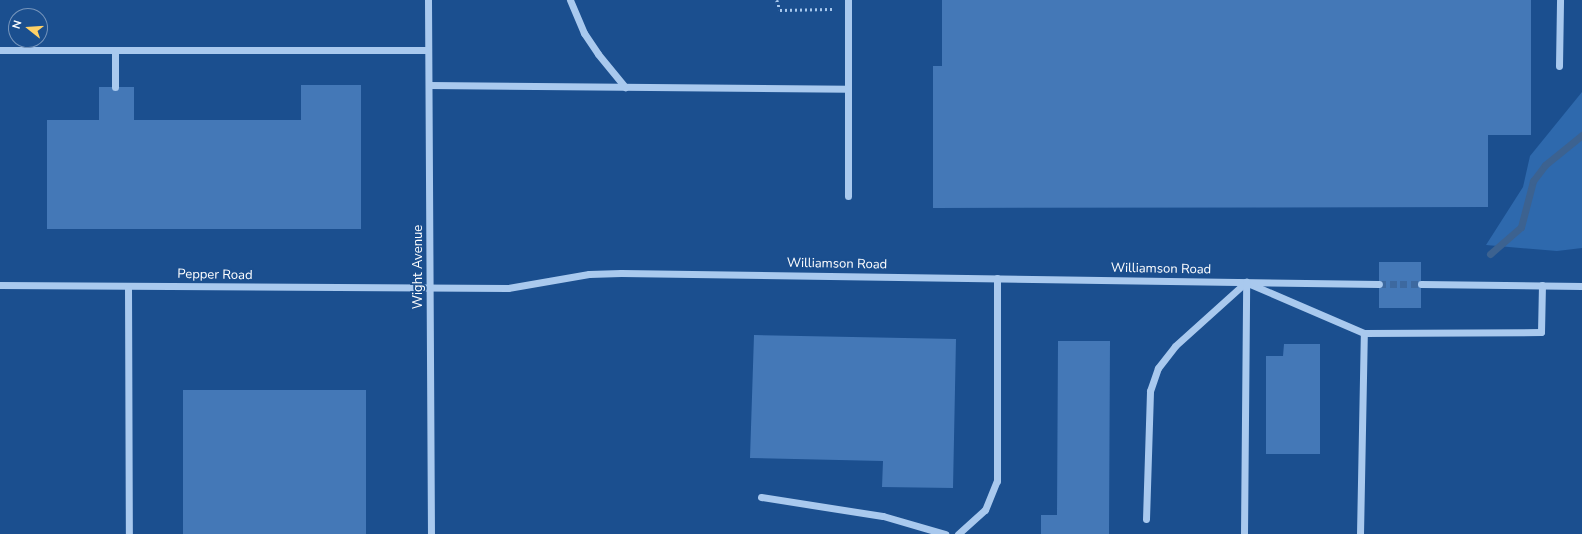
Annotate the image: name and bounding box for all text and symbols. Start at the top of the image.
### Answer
north arrow [8,8,48,48]
text: N [9,19,25,31]
street label: Wight Avenue [410,225,426,309]
street label: Williamson Road [787,255,887,273]
street label: Williamson Road [1111,260,1211,278]
street label: Pepper Road [177,267,253,283]

